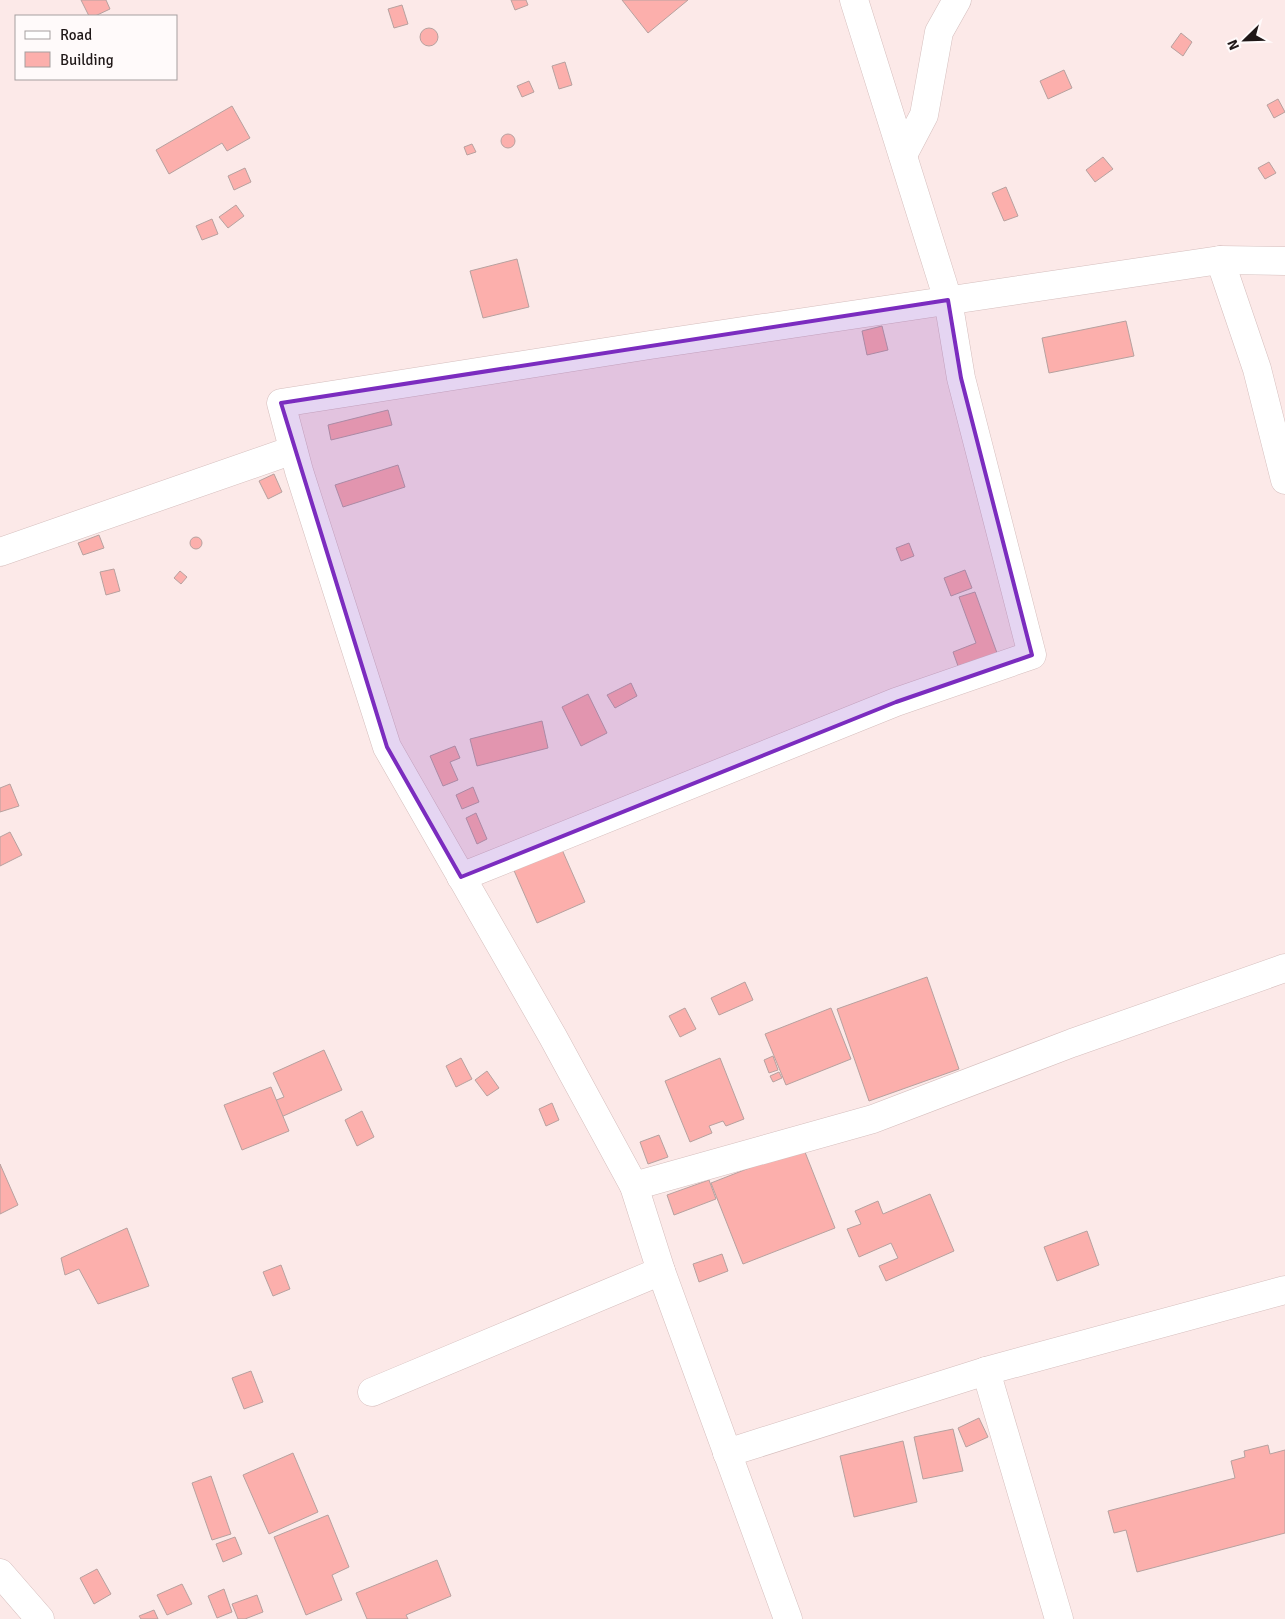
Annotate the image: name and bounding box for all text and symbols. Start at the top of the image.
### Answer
legend [15,15,178,80]
north arrow [1220,15,1270,65]
text: Road [60,26,92,44]
text: N [1224,37,1243,53]
text: Building [60,51,114,69]

